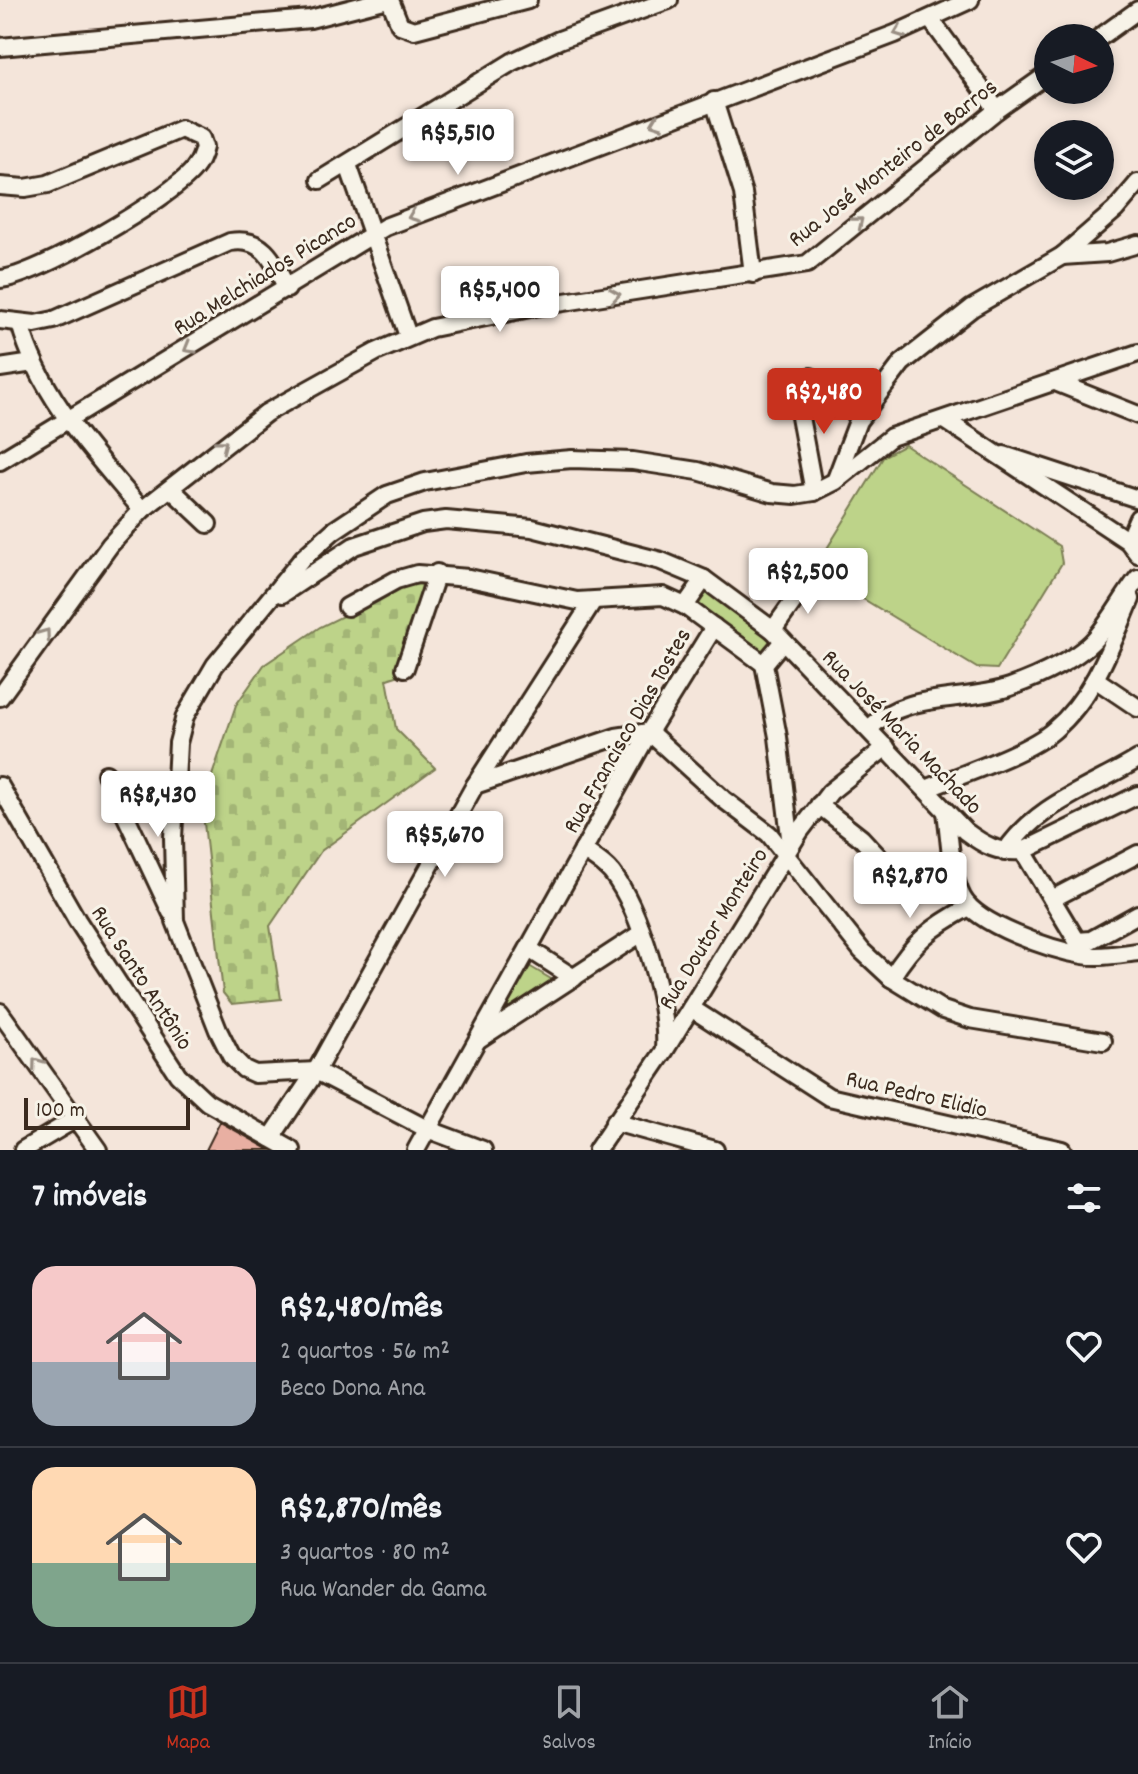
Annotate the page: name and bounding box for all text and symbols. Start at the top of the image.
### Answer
one-way arrow [893,22,907,39]
north arrow [1034,24,1114,104]
map controls [1034,24,1114,200]
street label: Rua José Monteiro de Barros [782,72,1006,257]
pin: R$5,510 [384,109,532,177]
one-way arrow [650,113,664,130]
text: R$5,510 [421,116,495,153]
button: layers [1034,120,1114,200]
street label: Rua Melchiados Picanco [167,205,364,346]
one-way arrow [407,206,421,223]
one-way arrow [849,217,863,232]
pin: R$5,400 [426,266,574,334]
text: R$5,400 [459,273,541,310]
one-way arrow [609,287,622,304]
one-way arrow [184,338,198,354]
pin: R$2,480 [750,368,898,436]
text: R$2,480 [785,375,863,412]
one-way arrow [213,440,227,455]
pin: R$2,500 [734,548,882,616]
text: R$2,500 [767,555,849,592]
street label: Rua Francisco Dias Tostes [556,623,701,840]
one-way arrow [35,628,50,642]
street label: Rua José Maria Machado [813,643,989,824]
pin: R$8,430 [84,771,232,839]
text: R$8,430 [119,778,197,815]
pin: R$5,670 [371,811,519,879]
text: R$5,670 [405,818,485,855]
street label: Rua Doutor Monteiro [651,842,778,1017]
pin: R$2,870 [836,852,984,920]
text: R$2,870 [872,859,948,896]
street label: Rua Santo Antônio [81,899,200,1058]
one-way arrow [32,1058,47,1072]
street label: Rua Pedro Elidio [842,1063,990,1129]
scale bar [24,1094,190,1130]
text: 100 m [36,1096,85,1127]
text: 7 imóveis [32,1174,147,1223]
icon: filters [1062,1176,1106,1220]
text: R$2,480/mês [280,1285,443,1334]
icon: home [96,1298,192,1394]
icon: heart [1062,1324,1106,1368]
text: 2 quartos · 56 m² [280,1334,450,1371]
text: Beco Dona Ana [280,1371,425,1408]
text: R$2,870/mês [280,1486,442,1535]
icon: home [96,1499,192,1595]
icon: heart [1062,1525,1106,1569]
text: 3 quartos · 80 m² [280,1535,450,1572]
text: Rua Wander da Gama [280,1572,486,1609]
tab: Mapa [166,1680,210,1759]
tab: Salvos [542,1680,596,1759]
tab: Início [928,1680,972,1759]

